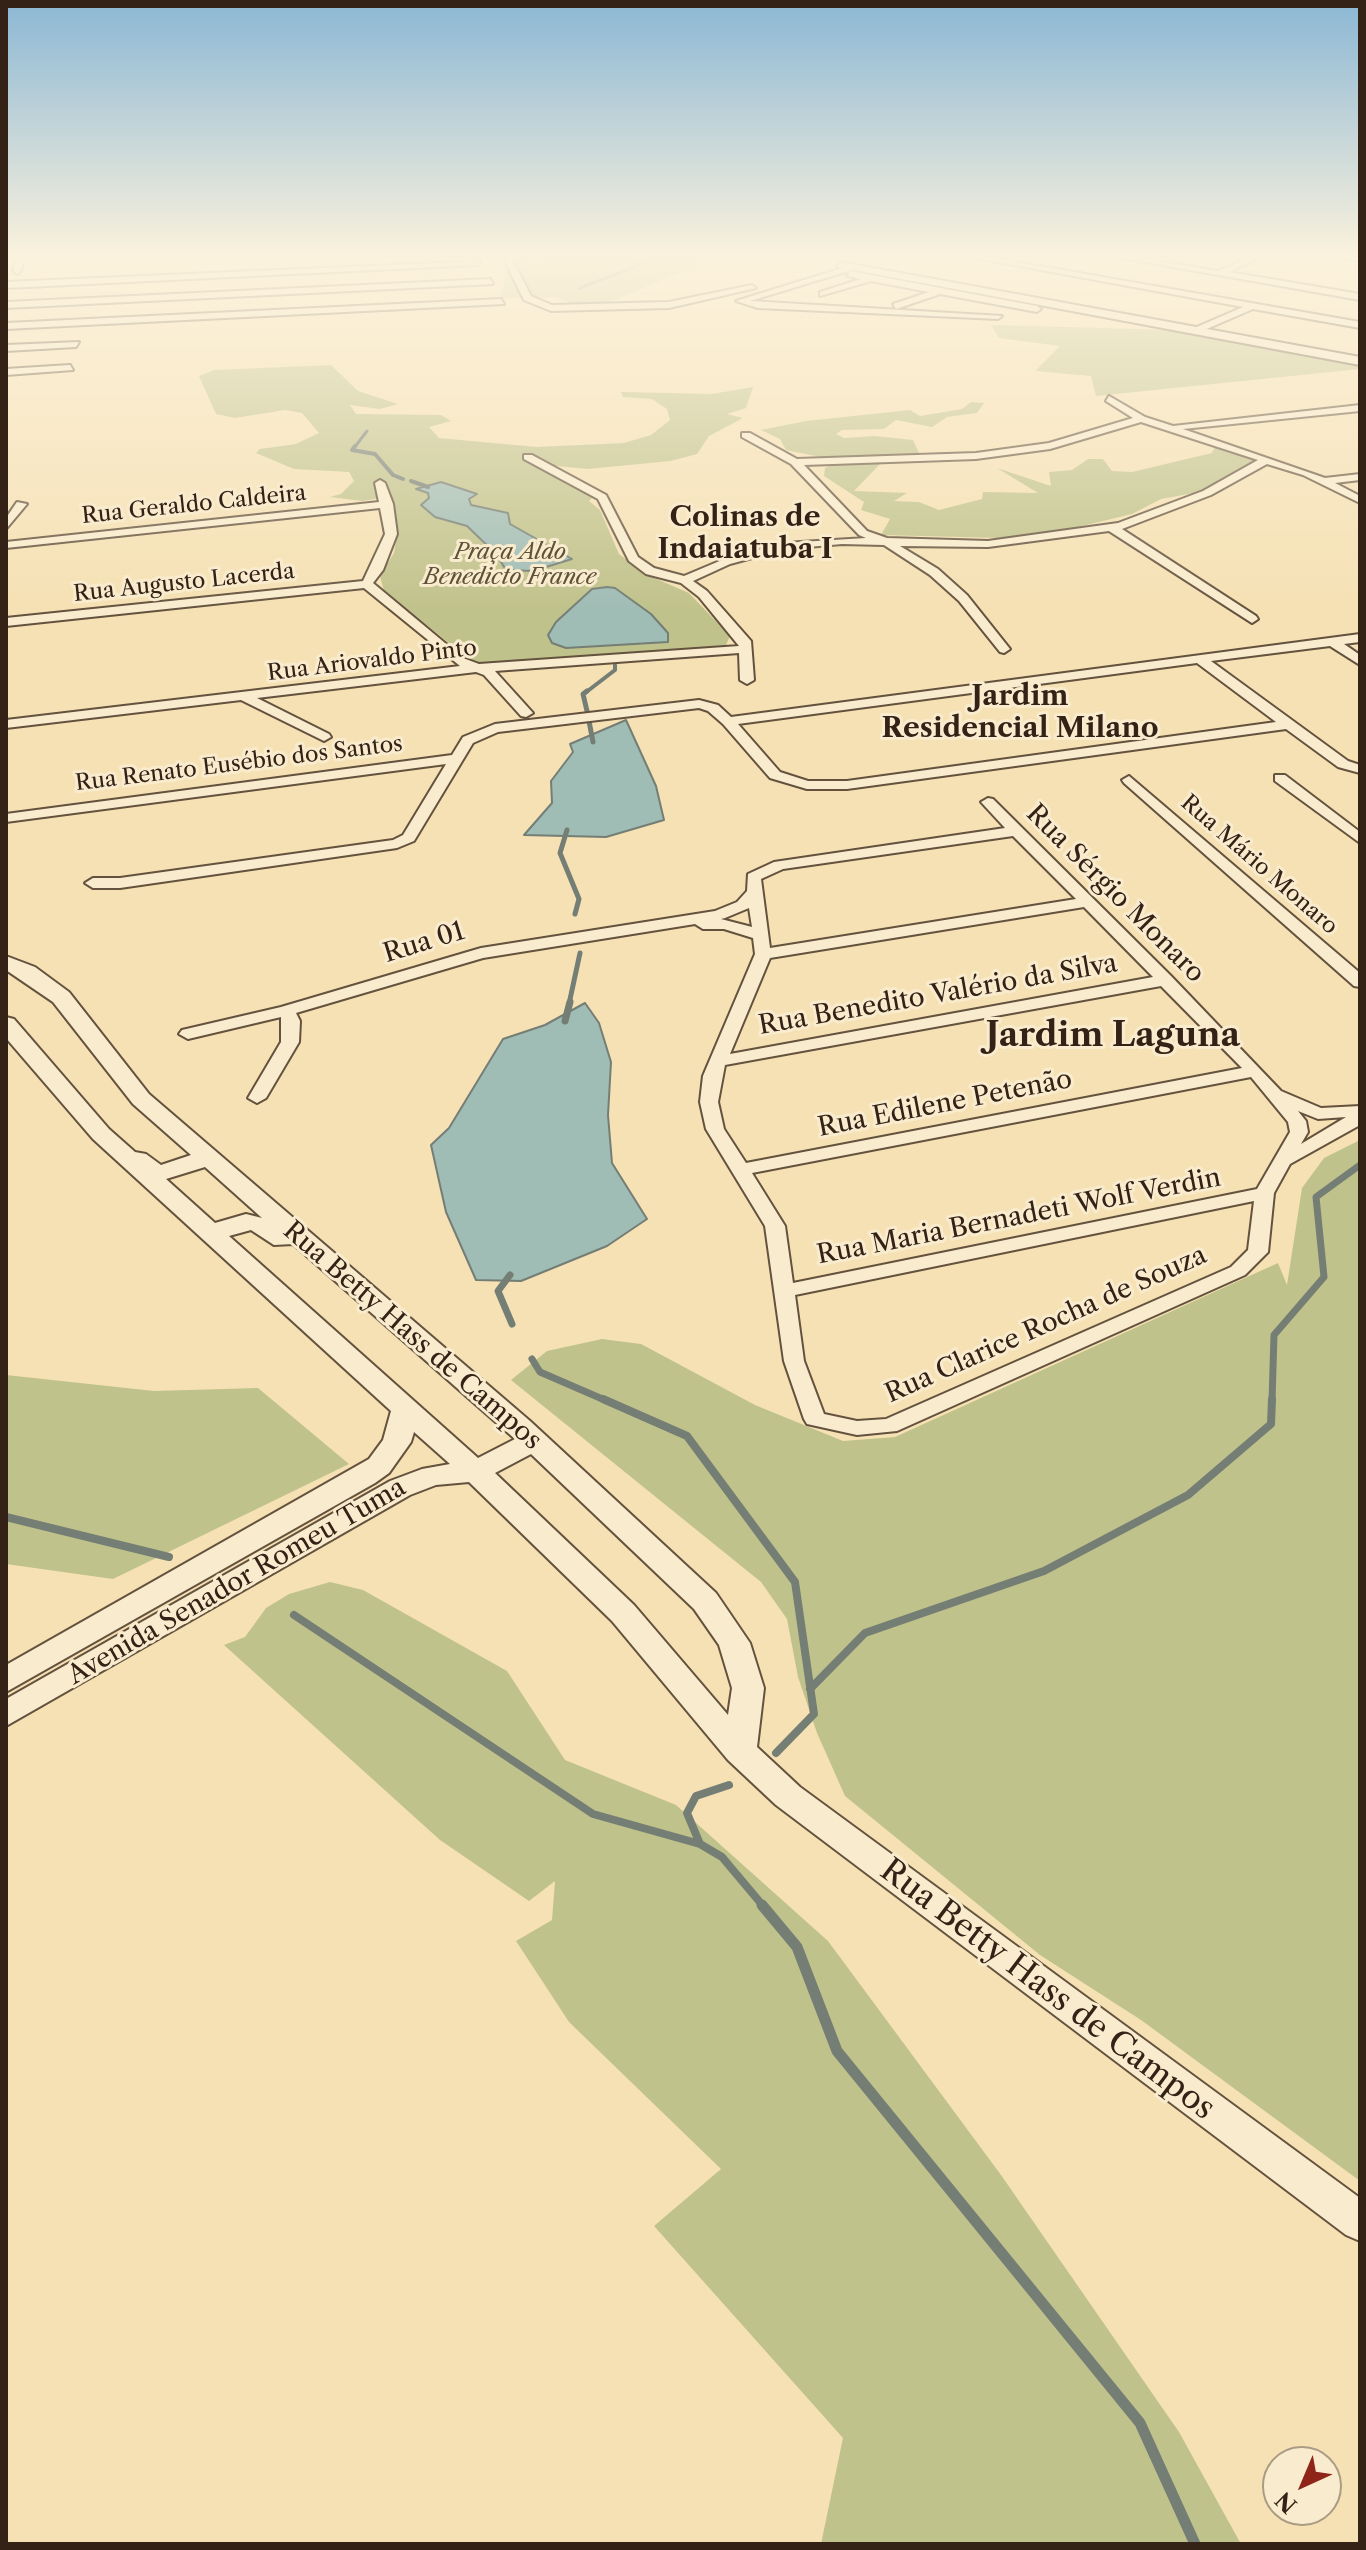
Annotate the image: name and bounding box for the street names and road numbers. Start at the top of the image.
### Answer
street label: Rua Geraldo Caldeira [80,480,308,530]
street label: Rua Augusto Lacerda [72,558,296,608]
street label: Rua Ariovaldo Pinto [266,635,478,687]
street label: Rua Renato Eusébio dos Santos [74,731,404,797]
street label: Rua Mário Monaro [1175,790,1343,940]
street label: Rua Sérgio Monaro [1019,798,1211,990]
street label: Rua 01 [380,916,468,970]
street label: Rua Benedito Valério da Silva [756,948,1120,1042]
street label: Rua Edilene Petenão [815,1064,1075,1144]
street label: Rua Maria Bernadeti Wolf Verdin [814,1162,1224,1272]
street label: Rua Betty Hass de Campos [276,1215,548,1457]
street label: Rua Clarice Rocha de Souza [880,1240,1212,1410]
street label: Avenida Senador Romeu Tuma [63,1472,411,1692]
street label: Rua Betty Hass de Campos [872,1852,1222,2128]

